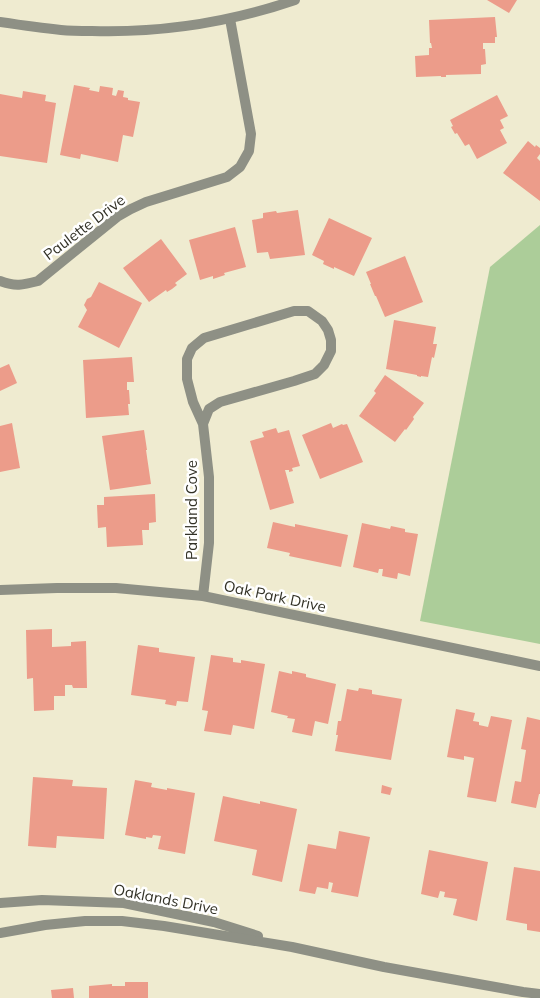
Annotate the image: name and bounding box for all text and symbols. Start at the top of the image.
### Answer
street label: Paulette Drive [39,190,129,264]
street label: Parkland Cove [182,460,201,560]
street label: Oak Park Drive [222,576,328,616]
street label: Oaklands Drive [112,880,220,918]

